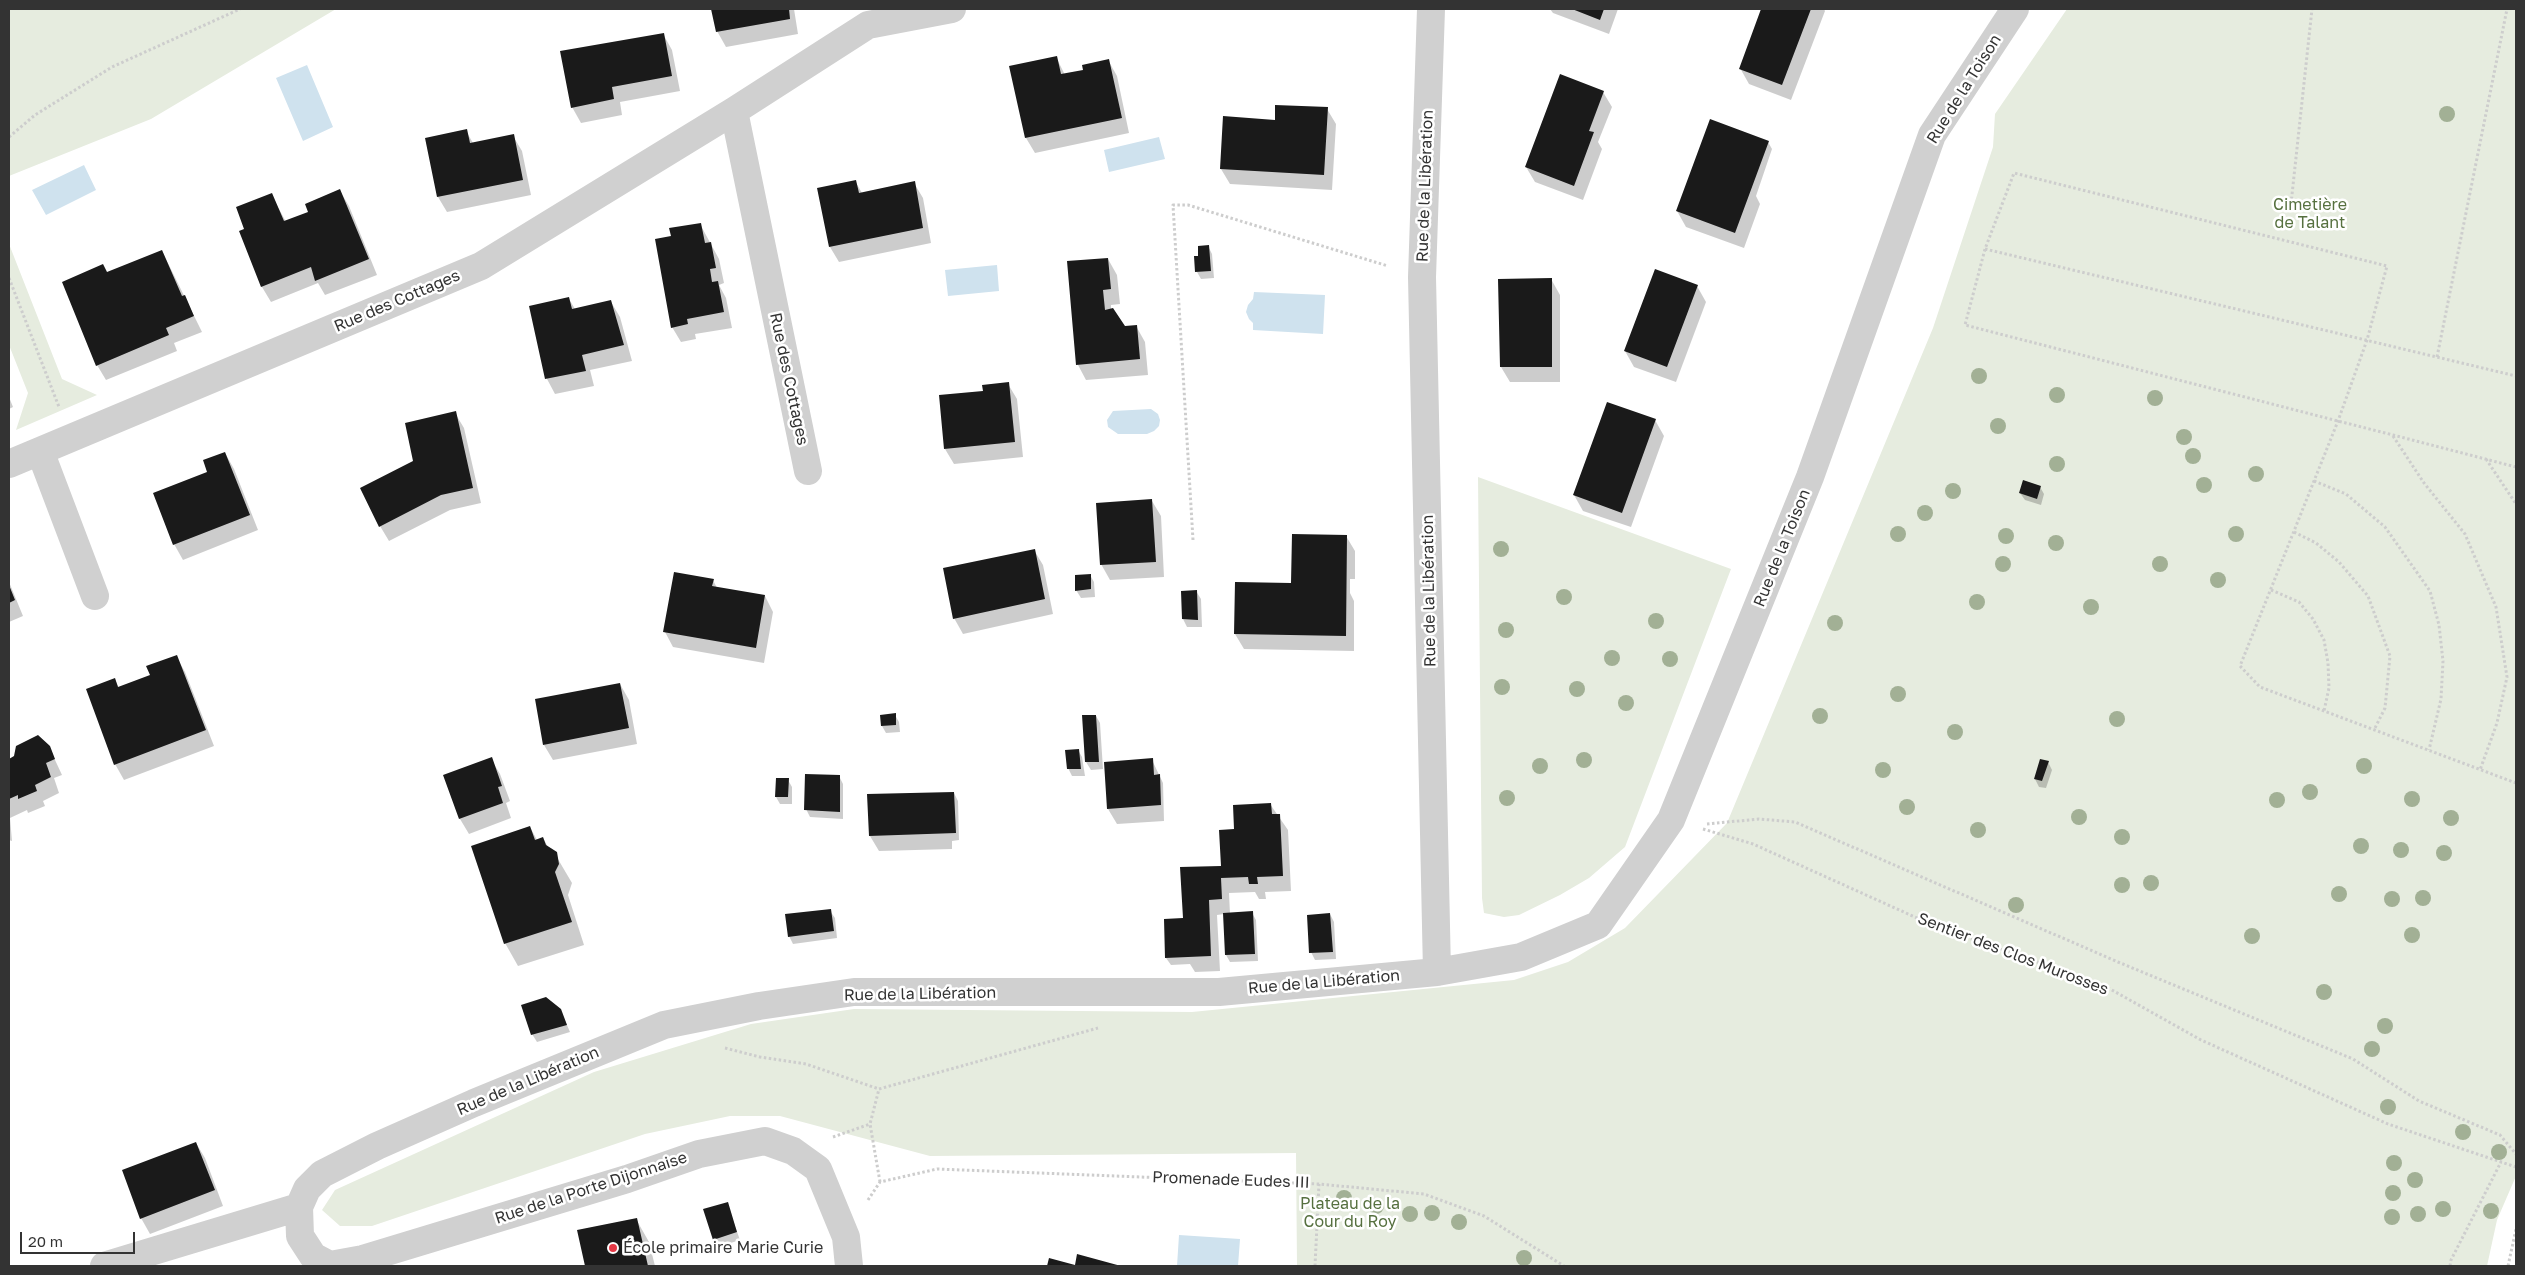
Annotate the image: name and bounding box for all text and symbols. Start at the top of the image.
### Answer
street label: Rue de la Toison [1923,31,2005,147]
street label: Rue de la Libération [1413,110,1437,262]
park label: Cimetière de Talant [2273,195,2347,233]
street label: Rue des Cottages [331,266,463,336]
street label: Rue des Cottages [766,311,812,447]
street label: Rue de la Toison [1750,486,1814,610]
street label: Rue de la Libération [1418,515,1440,667]
street label: Sentier des Clos Murosses [1915,909,2111,999]
street label: Rue de la Libération [1247,966,1401,998]
street label: Rue de la Libération [844,983,996,1005]
street label: Rue de la Libération [454,1042,602,1120]
street label: Rue de la Porte Dijonnaise [492,1148,690,1228]
street label: Promenade Eudes III [1152,1168,1310,1192]
park label: Plateau de la Cour du Roy [1300,1194,1400,1232]
scale bar [22,1222,138,1254]
text: 20 m [28,1232,63,1250]
place label: École primaire Marie Curie [623,1238,823,1258]
marker: École primaire Marie Curie [607,1242,619,1254]

